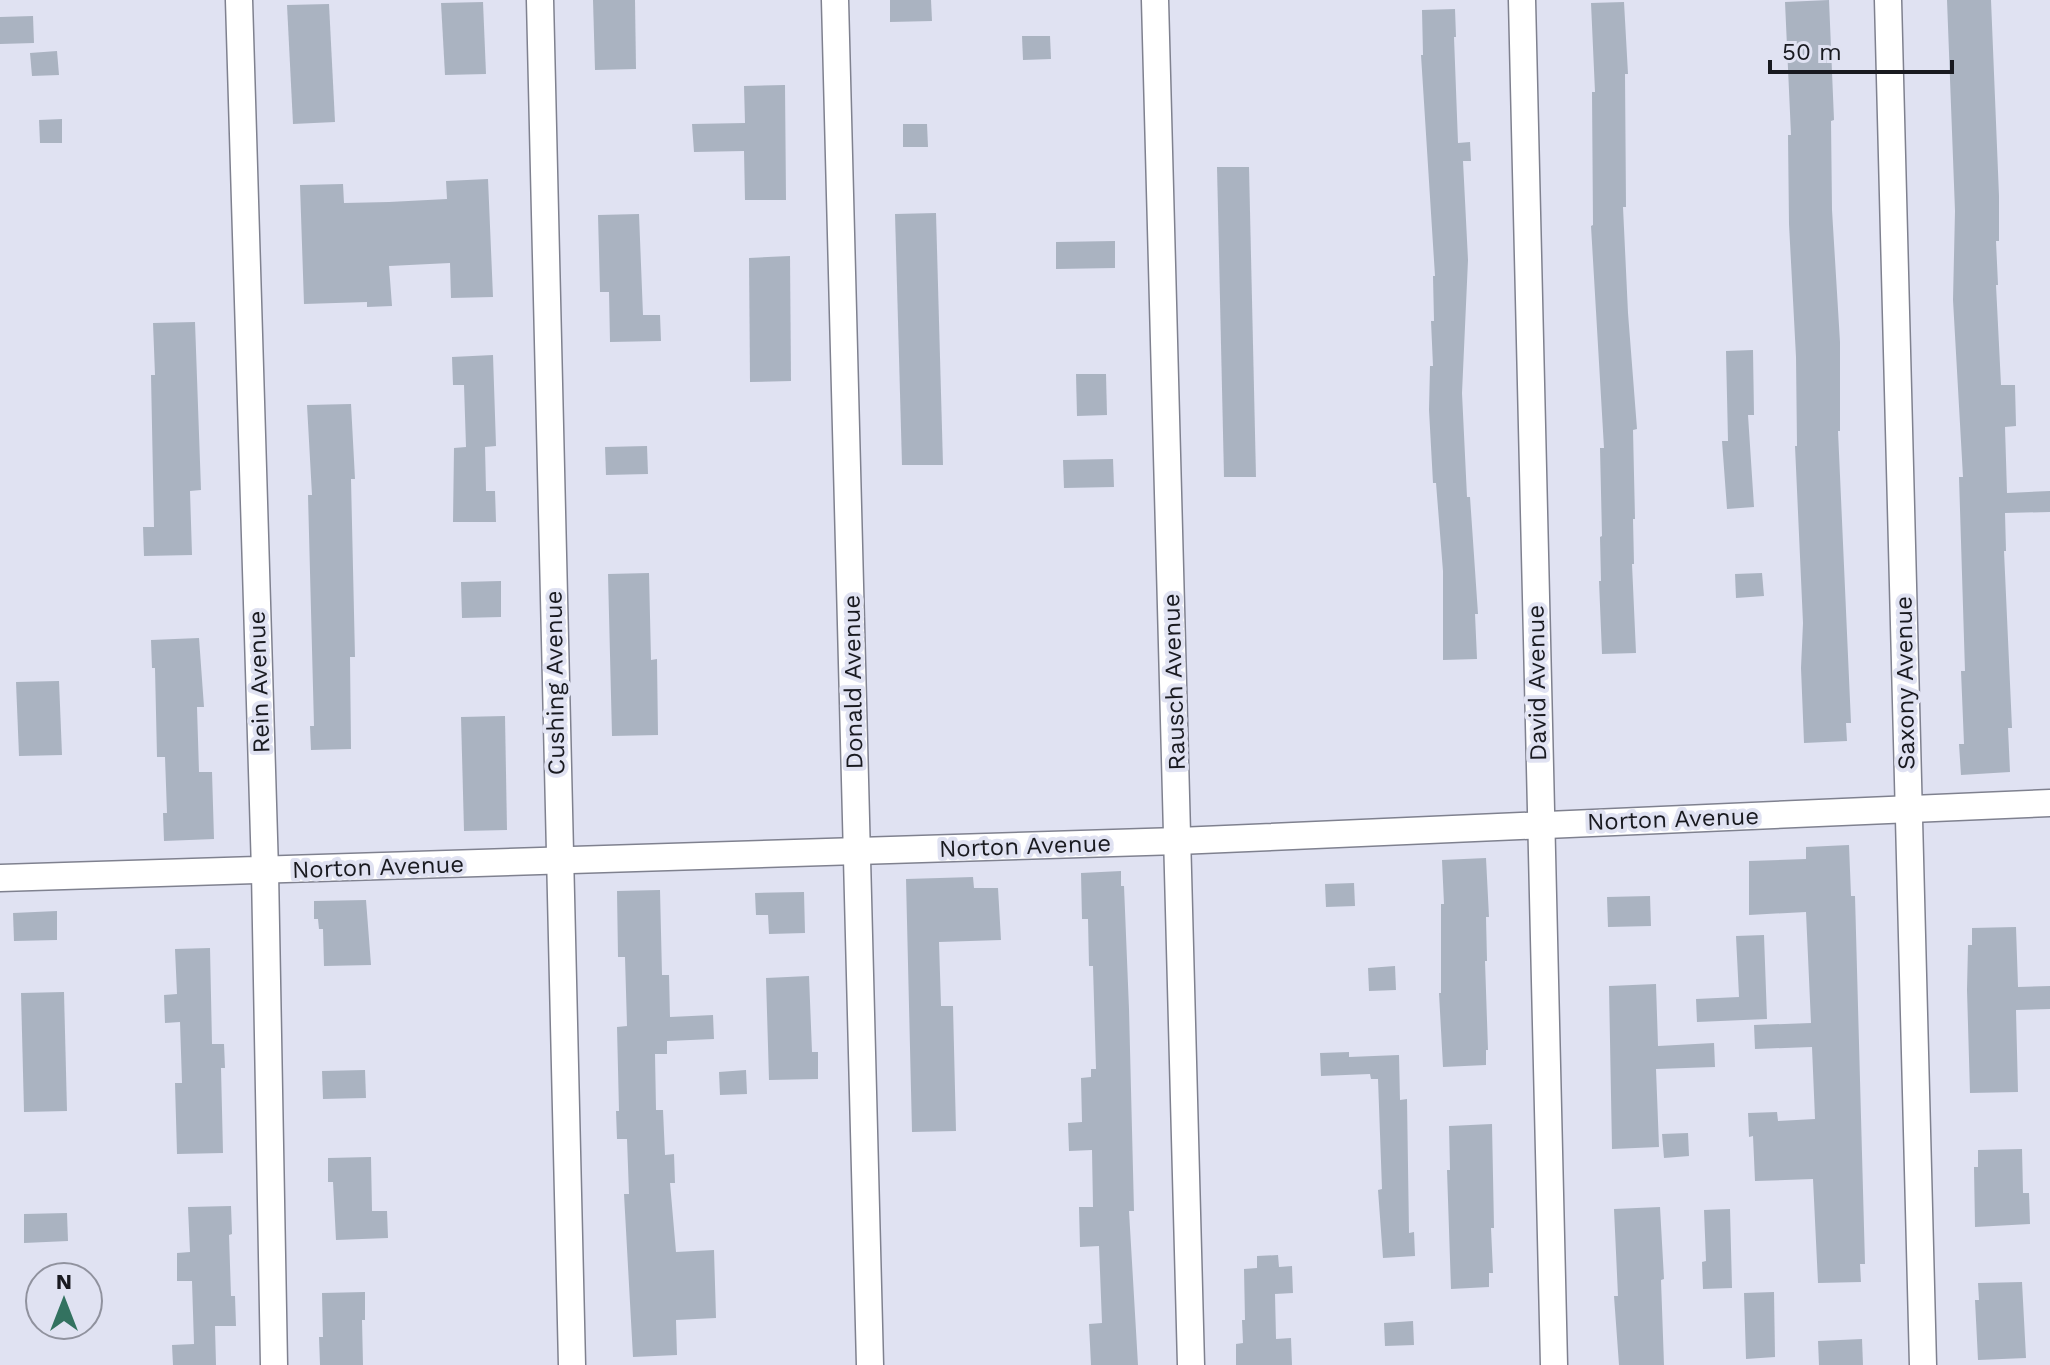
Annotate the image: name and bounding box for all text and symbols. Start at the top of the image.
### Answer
scale bar [1770,24,1952,74]
text: 50 m [1782,38,1842,66]
street label: Cushing Avenue [539,590,571,776]
street label: Rausch Avenue [1157,593,1191,771]
street label: Donald Avenue [837,594,869,770]
street label: Saxony Avenue [1889,596,1921,770]
street label: David Avenue [1522,605,1552,761]
street label: Rein Avenue [243,610,275,754]
street label: Norton Avenue [1586,802,1760,836]
street label: Norton Avenue [938,829,1112,863]
street label: Norton Avenue [291,850,465,884]
north arrow [24,1261,104,1341]
text: N [56,1269,72,1294]

